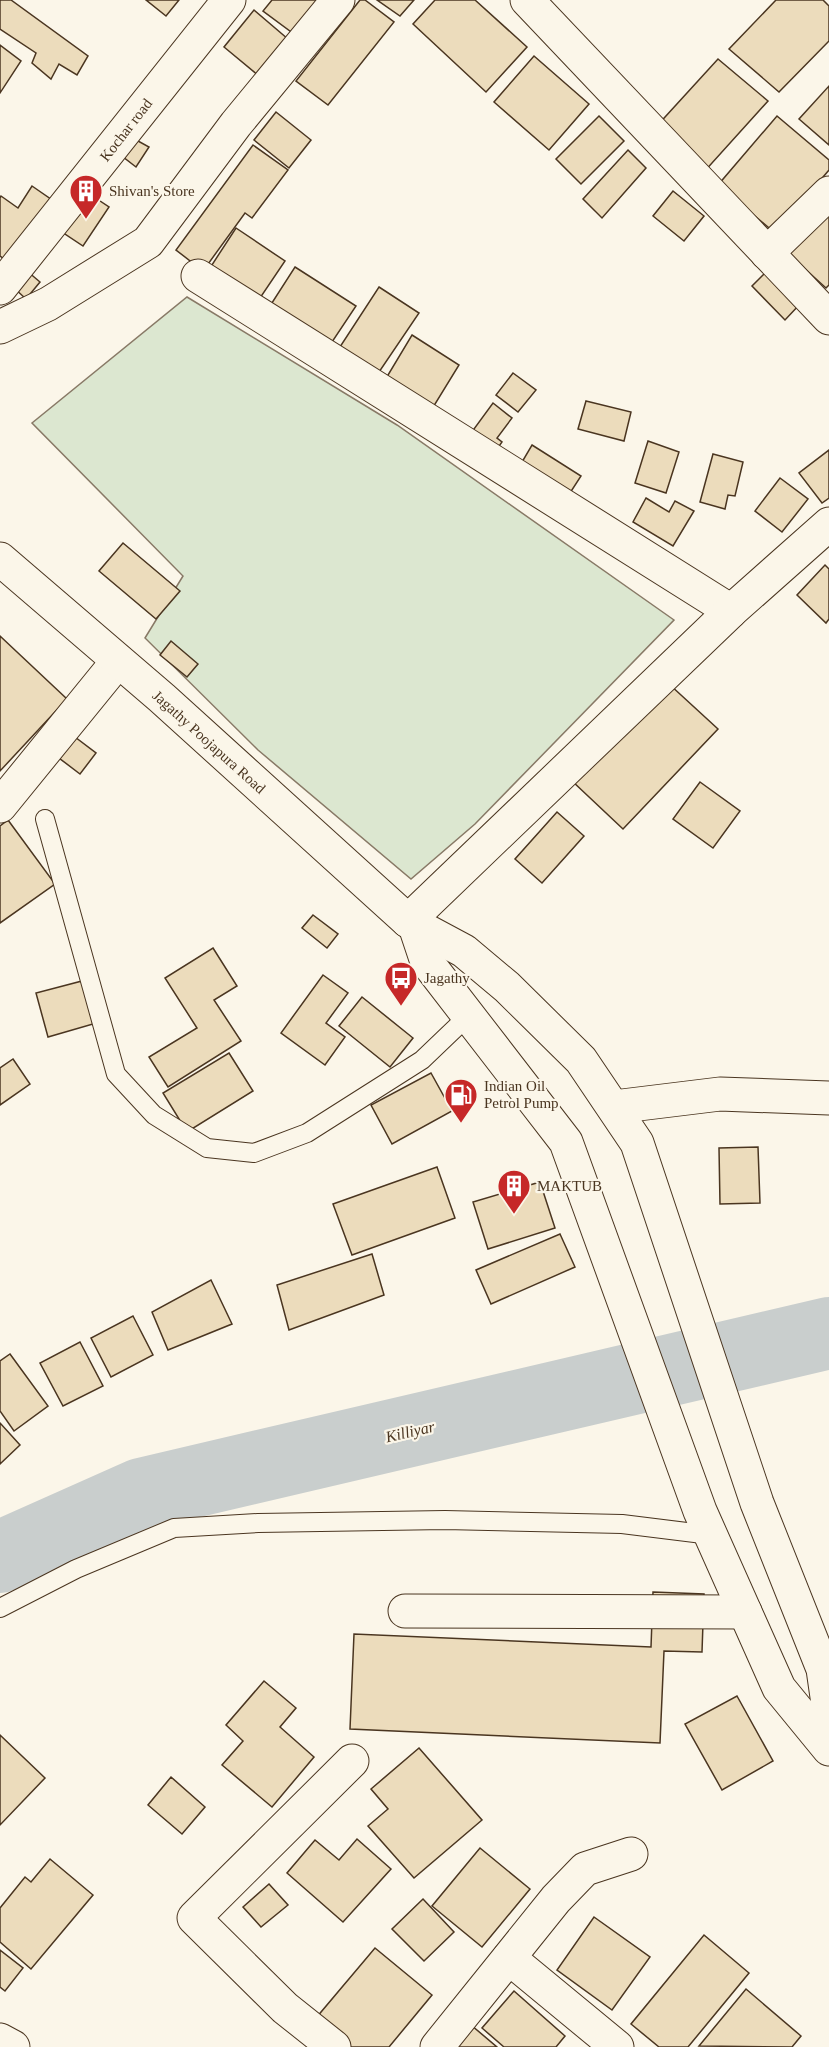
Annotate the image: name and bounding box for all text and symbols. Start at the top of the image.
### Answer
street label: Kochar road [97,95,156,164]
building icon: Shivan's Store [68,173,104,220]
place label: Shivan's Store [109,183,195,199]
street label: Jagathy Poojapura Road [149,687,269,797]
bus stop icon: Jagathy [383,960,419,1007]
place label: Jagathy [424,970,470,986]
fuel station icon: Indian Oil Petrol Pump [443,1077,479,1124]
place label: Indian Oil Petrol Pump [484,1078,559,1111]
building icon: MAKTUB [496,1168,532,1215]
place label: MAKTUB [537,1178,602,1194]
water label: Killiyar [383,1417,437,1447]

